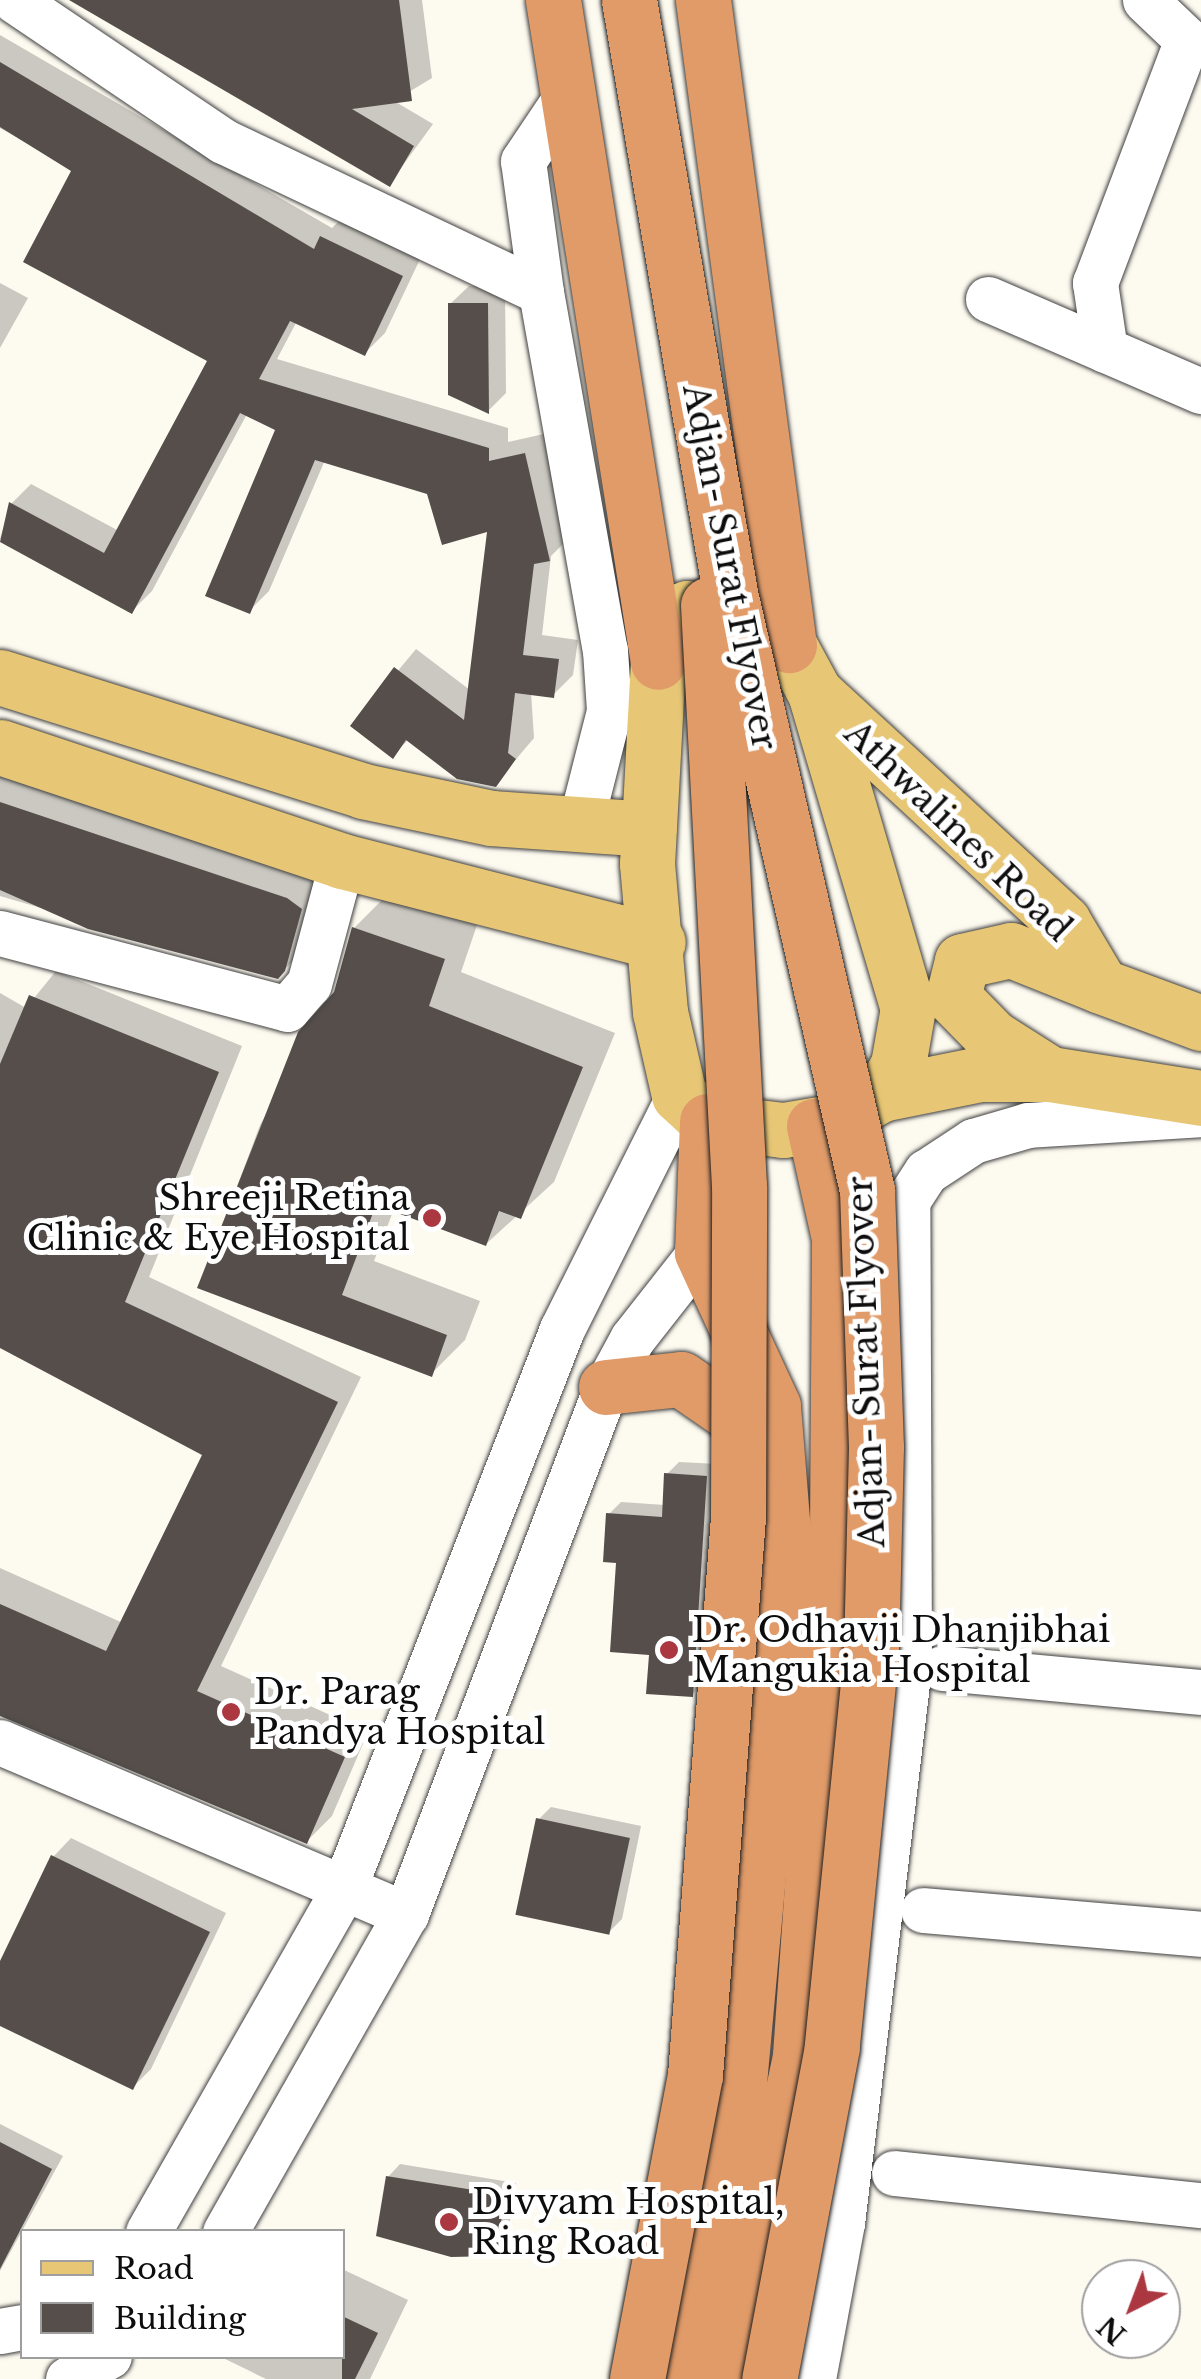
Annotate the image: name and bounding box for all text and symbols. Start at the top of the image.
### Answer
street label: Adjan- Surat Flyover [674,381,786,753]
street label: Athwalines Road [836,712,1080,950]
street label: Adjan- Surat Flyover [839,1176,893,1548]
place label: Shreeji Retina Clinic & Eye Hospital [27,1177,410,1259]
marker: Shreeji Retina Clinic & Eye Hospital [419,1205,445,1231]
place label: Dr. Odhavji Dhanjibhai Mangukia Hospital [692,1609,1110,1691]
marker: Dr. Odhavji Dhanjibhai Mangukia Hospital [656,1637,682,1663]
place label: Dr. Parag Pandya Hospital [254,1671,546,1753]
marker: Dr. Parag Pandya Hospital [218,1699,244,1725]
place label: Divyam Hospital, Ring Road [472,2181,785,2263]
marker: Divyam Hospital, Ring Road [436,2209,462,2235]
legend [20,2229,345,2359]
text: Road [114,2250,194,2287]
north arrow [1081,2259,1181,2359]
text: Building [114,2300,246,2337]
text: N [1090,2308,1133,2352]

